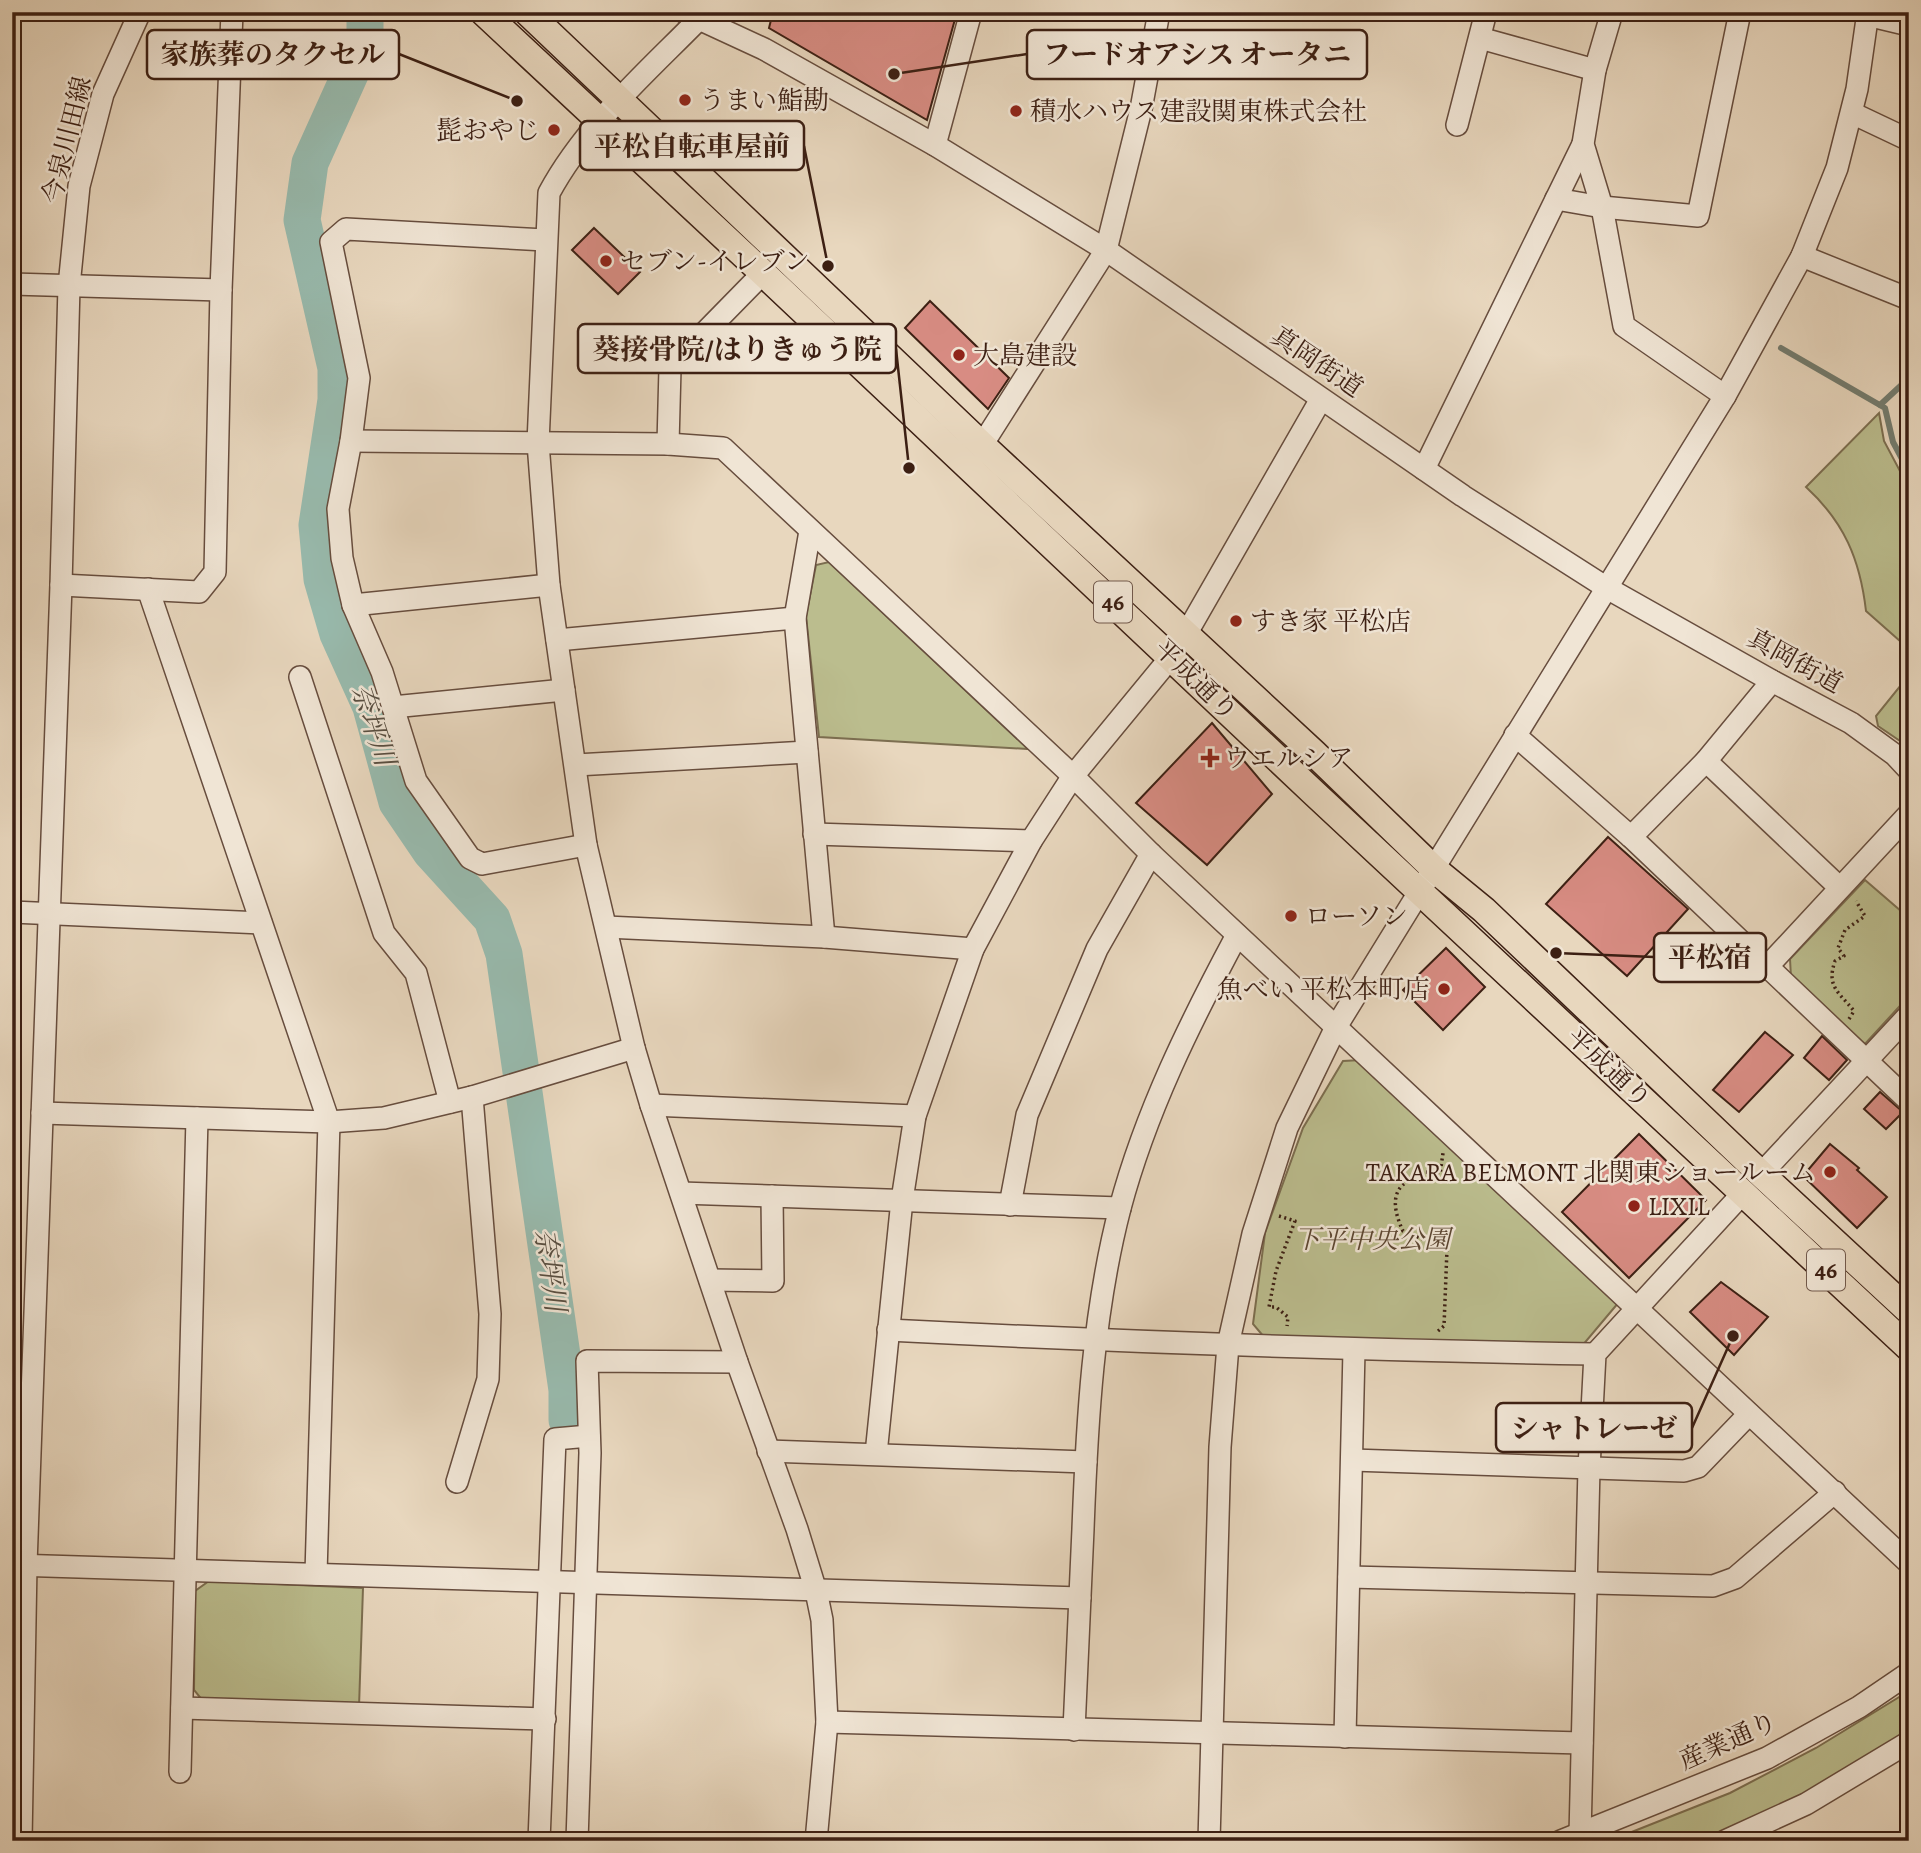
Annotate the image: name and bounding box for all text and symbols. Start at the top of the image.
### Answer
callout: 家族葬のタクセル [147,30,399,79]
callout: フードオアシス オータニ [1027,30,1367,79]
text: 家族葬のタクセル [161,36,385,74]
text: フードオアシス オータニ [1043,36,1351,74]
street label: 今泉川田線 [34,73,100,207]
place label: うまい鮨勘 [699,83,829,118]
marker: うまい鮨勘 [677,92,693,108]
place label: 積水ハウス建設関東株式会社 [1030,94,1367,129]
marker: 積水ハウス建設関東株式会社 [1008,103,1024,119]
place label: 髭おやじ [436,113,540,148]
callout: 平松自転車屋前 [580,121,804,170]
marker: 髭おやじ [546,122,562,138]
text: 平松自転車屋前 [594,128,790,166]
place label: セブン-イレブン [620,244,810,279]
marker: セブン-イレブン [598,253,614,269]
street label: 真岡街道 [1264,318,1370,406]
callout: 葵接骨院/はりきゅう院 [578,324,896,373]
text: 葵接骨院/はりきゅう院 [592,331,882,369]
place label: 大島建設 [973,338,1077,373]
marker: 大島建設 [951,347,967,363]
road number: 46 [1094,582,1132,622]
place label: すき家 平松店 [1250,604,1411,639]
marker: すき家 平松店 [1228,613,1244,629]
street label: 真岡街道 [1741,620,1849,702]
street label: 平成通り [1146,631,1246,729]
water label: 奈坪川 [342,679,405,774]
place label: ウエルシア [1224,741,1353,776]
marker: ウエルシア [1202,750,1218,766]
place label: ローソン [1305,899,1408,934]
marker: ローソン [1283,908,1299,924]
callout: 平松宿 [1654,933,1766,982]
text: 平松宿 [1668,939,1752,977]
place label: 魚べい 平松本町店 [1217,972,1430,1007]
marker: 魚べい 平松本町店 [1436,981,1452,997]
street label: 平成通り [1559,1020,1659,1116]
place label: TAKARA BELMONT 北関東ショールーム [1366,1155,1816,1190]
marker: TAKARA BELMONT 北関東ショールーム [1822,1164,1838,1180]
place label: LIXIL [1648,1189,1710,1224]
marker: LIXIL [1626,1198,1642,1214]
park label: 下平中央公園 [1294,1222,1454,1257]
water label: 奈坪川 [525,1226,575,1317]
road number: 46 [1807,1250,1845,1290]
callout: シャトレーゼ [1496,1403,1692,1452]
text: シャトレーゼ [1511,1410,1677,1448]
street label: 産業通り [1673,1704,1783,1778]

